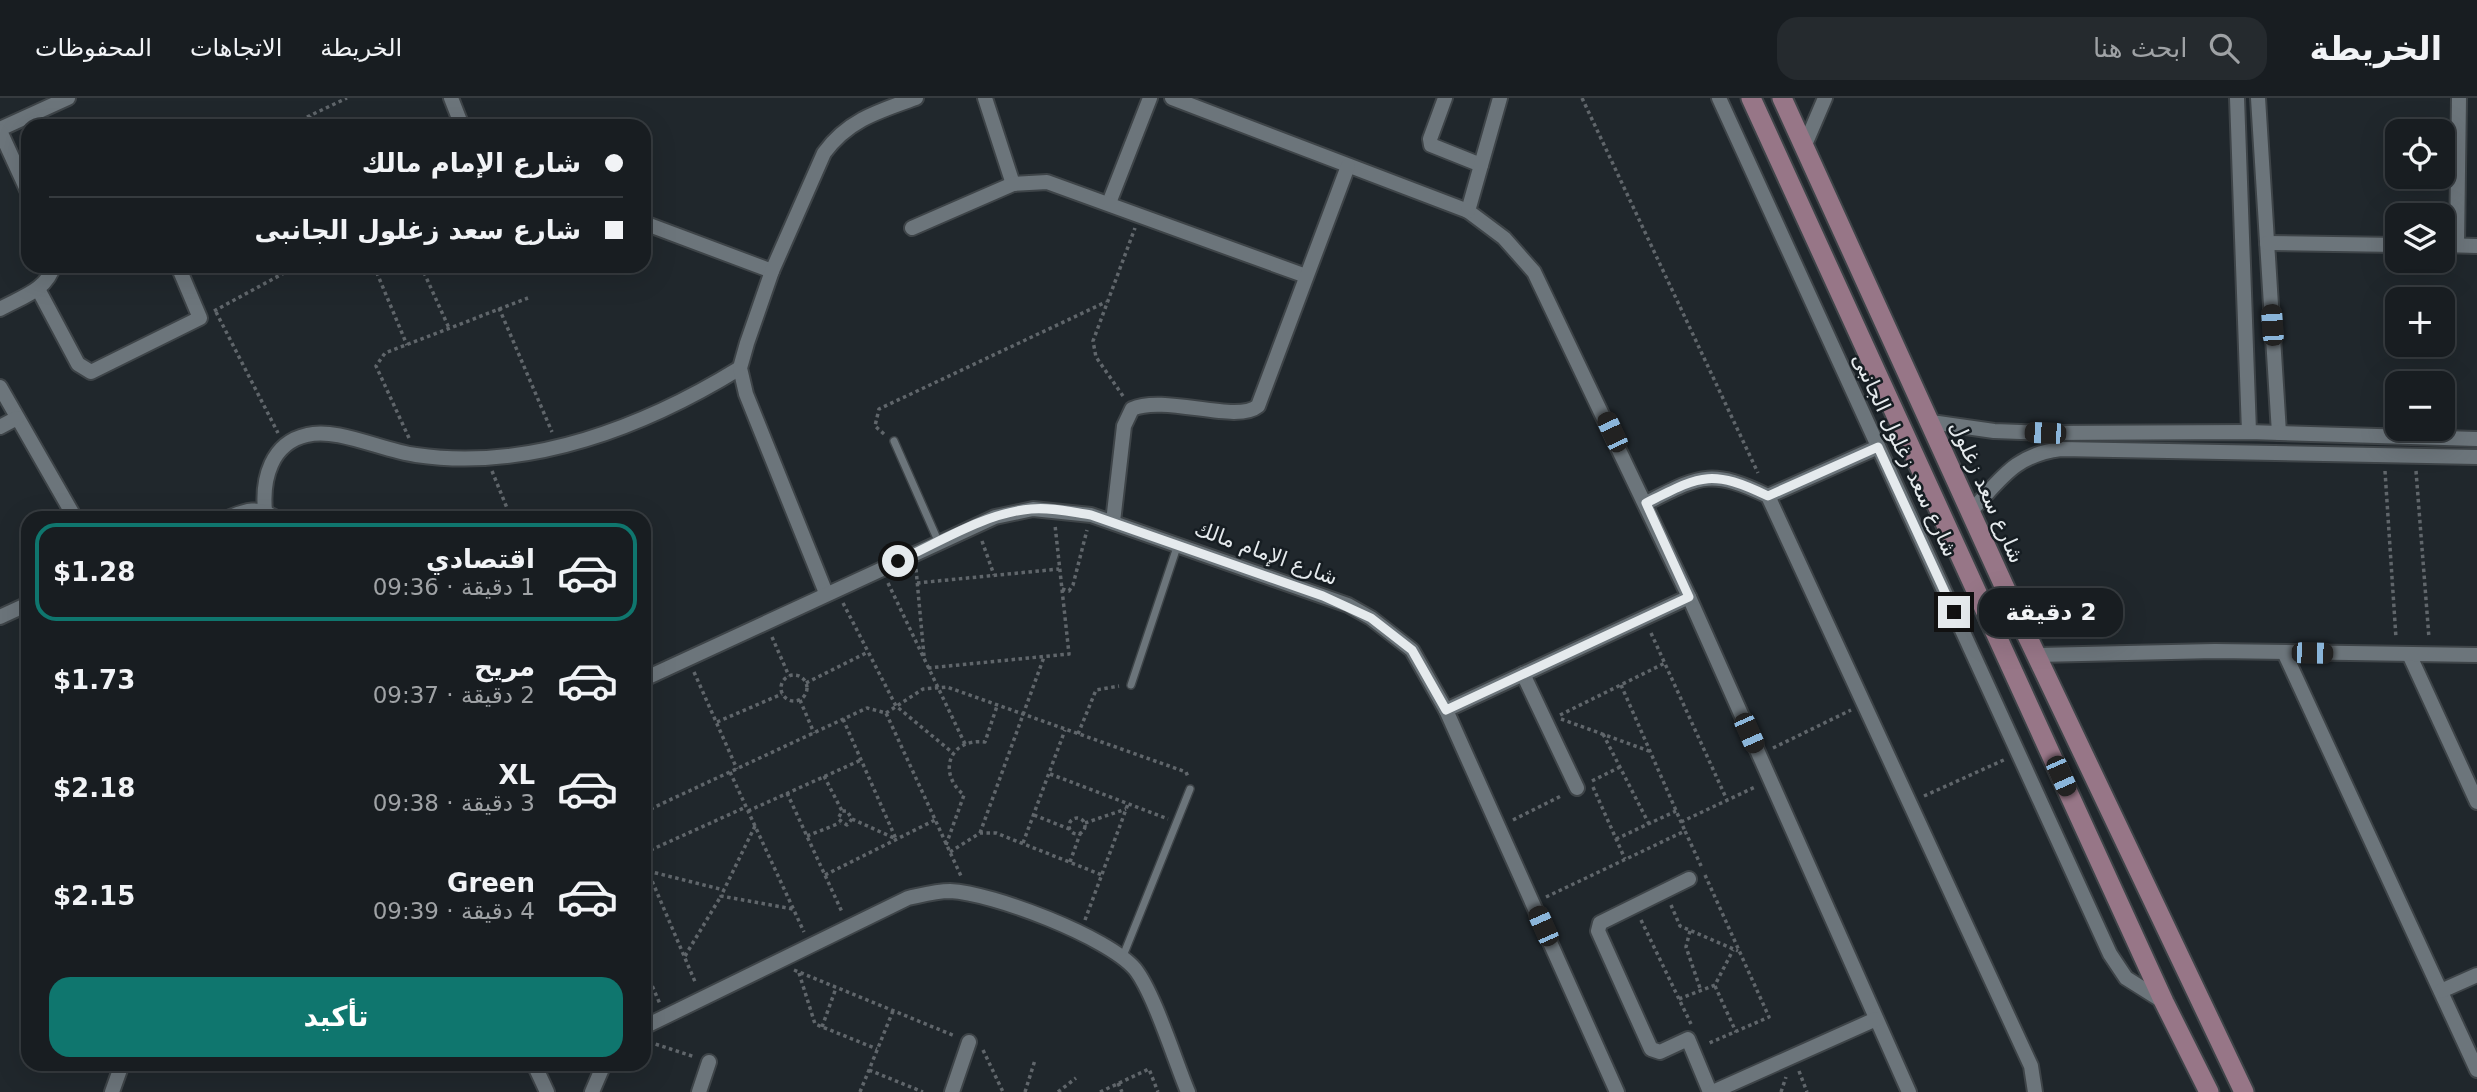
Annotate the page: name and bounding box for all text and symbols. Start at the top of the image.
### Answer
search box [1777,17,2267,80]
icon: search [2205,29,2243,67]
text: الخريطة [2309,29,2442,68]
text: ابحث هنا [2093,33,2187,63]
text: المحفوظات [35,34,152,62]
text: الاتجاهات [190,34,282,62]
text: الخريطة [320,34,402,62]
map controls [2385,119,2455,441]
button: locate [2385,119,2455,189]
text: شارع الإمام مالك [362,148,581,178]
button: layers [2385,203,2455,273]
text: شارع سعد زغلول الجانبى [254,215,581,245]
button: + [2385,287,2455,357]
car [2261,303,2284,347]
street label: شارع سعد زغلول الجانبى [1847,350,1963,560]
button: − [2385,371,2455,441]
car [1594,409,1631,455]
street label: شارع سعد زغلول [1945,417,2029,567]
car [2024,422,2067,444]
street label: شارع الإمام مالك [1191,516,1341,590]
icon: car [556,541,619,604]
text: اقتصادي [426,544,535,574]
route start [882,545,914,577]
text: $1.28 [53,557,135,587]
text: 1 دقيقة · 09:36 [373,574,535,600]
callout: 2 دقيقة [1979,588,2122,636]
route end [1938,596,1970,628]
text: 2 دقيقة [2006,599,2096,625]
car [2291,642,2334,664]
icon: car [556,649,619,712]
text: مريح [474,652,535,682]
text: $1.73 [53,665,135,695]
text: 2 دقيقة · 09:37 [373,682,535,708]
car [1731,710,1768,756]
car [2043,753,2080,799]
icon: car [556,757,619,820]
text: XL [498,760,535,790]
text: $2.18 [53,773,135,803]
text: 3 دقيقة · 09:38 [373,790,535,816]
icon: car [556,865,619,928]
text: Green [447,868,535,898]
text: $2.15 [53,881,135,911]
text: 4 دقيقة · 09:39 [373,898,535,924]
car [1525,903,1562,949]
button: تأكيد [49,977,623,1057]

